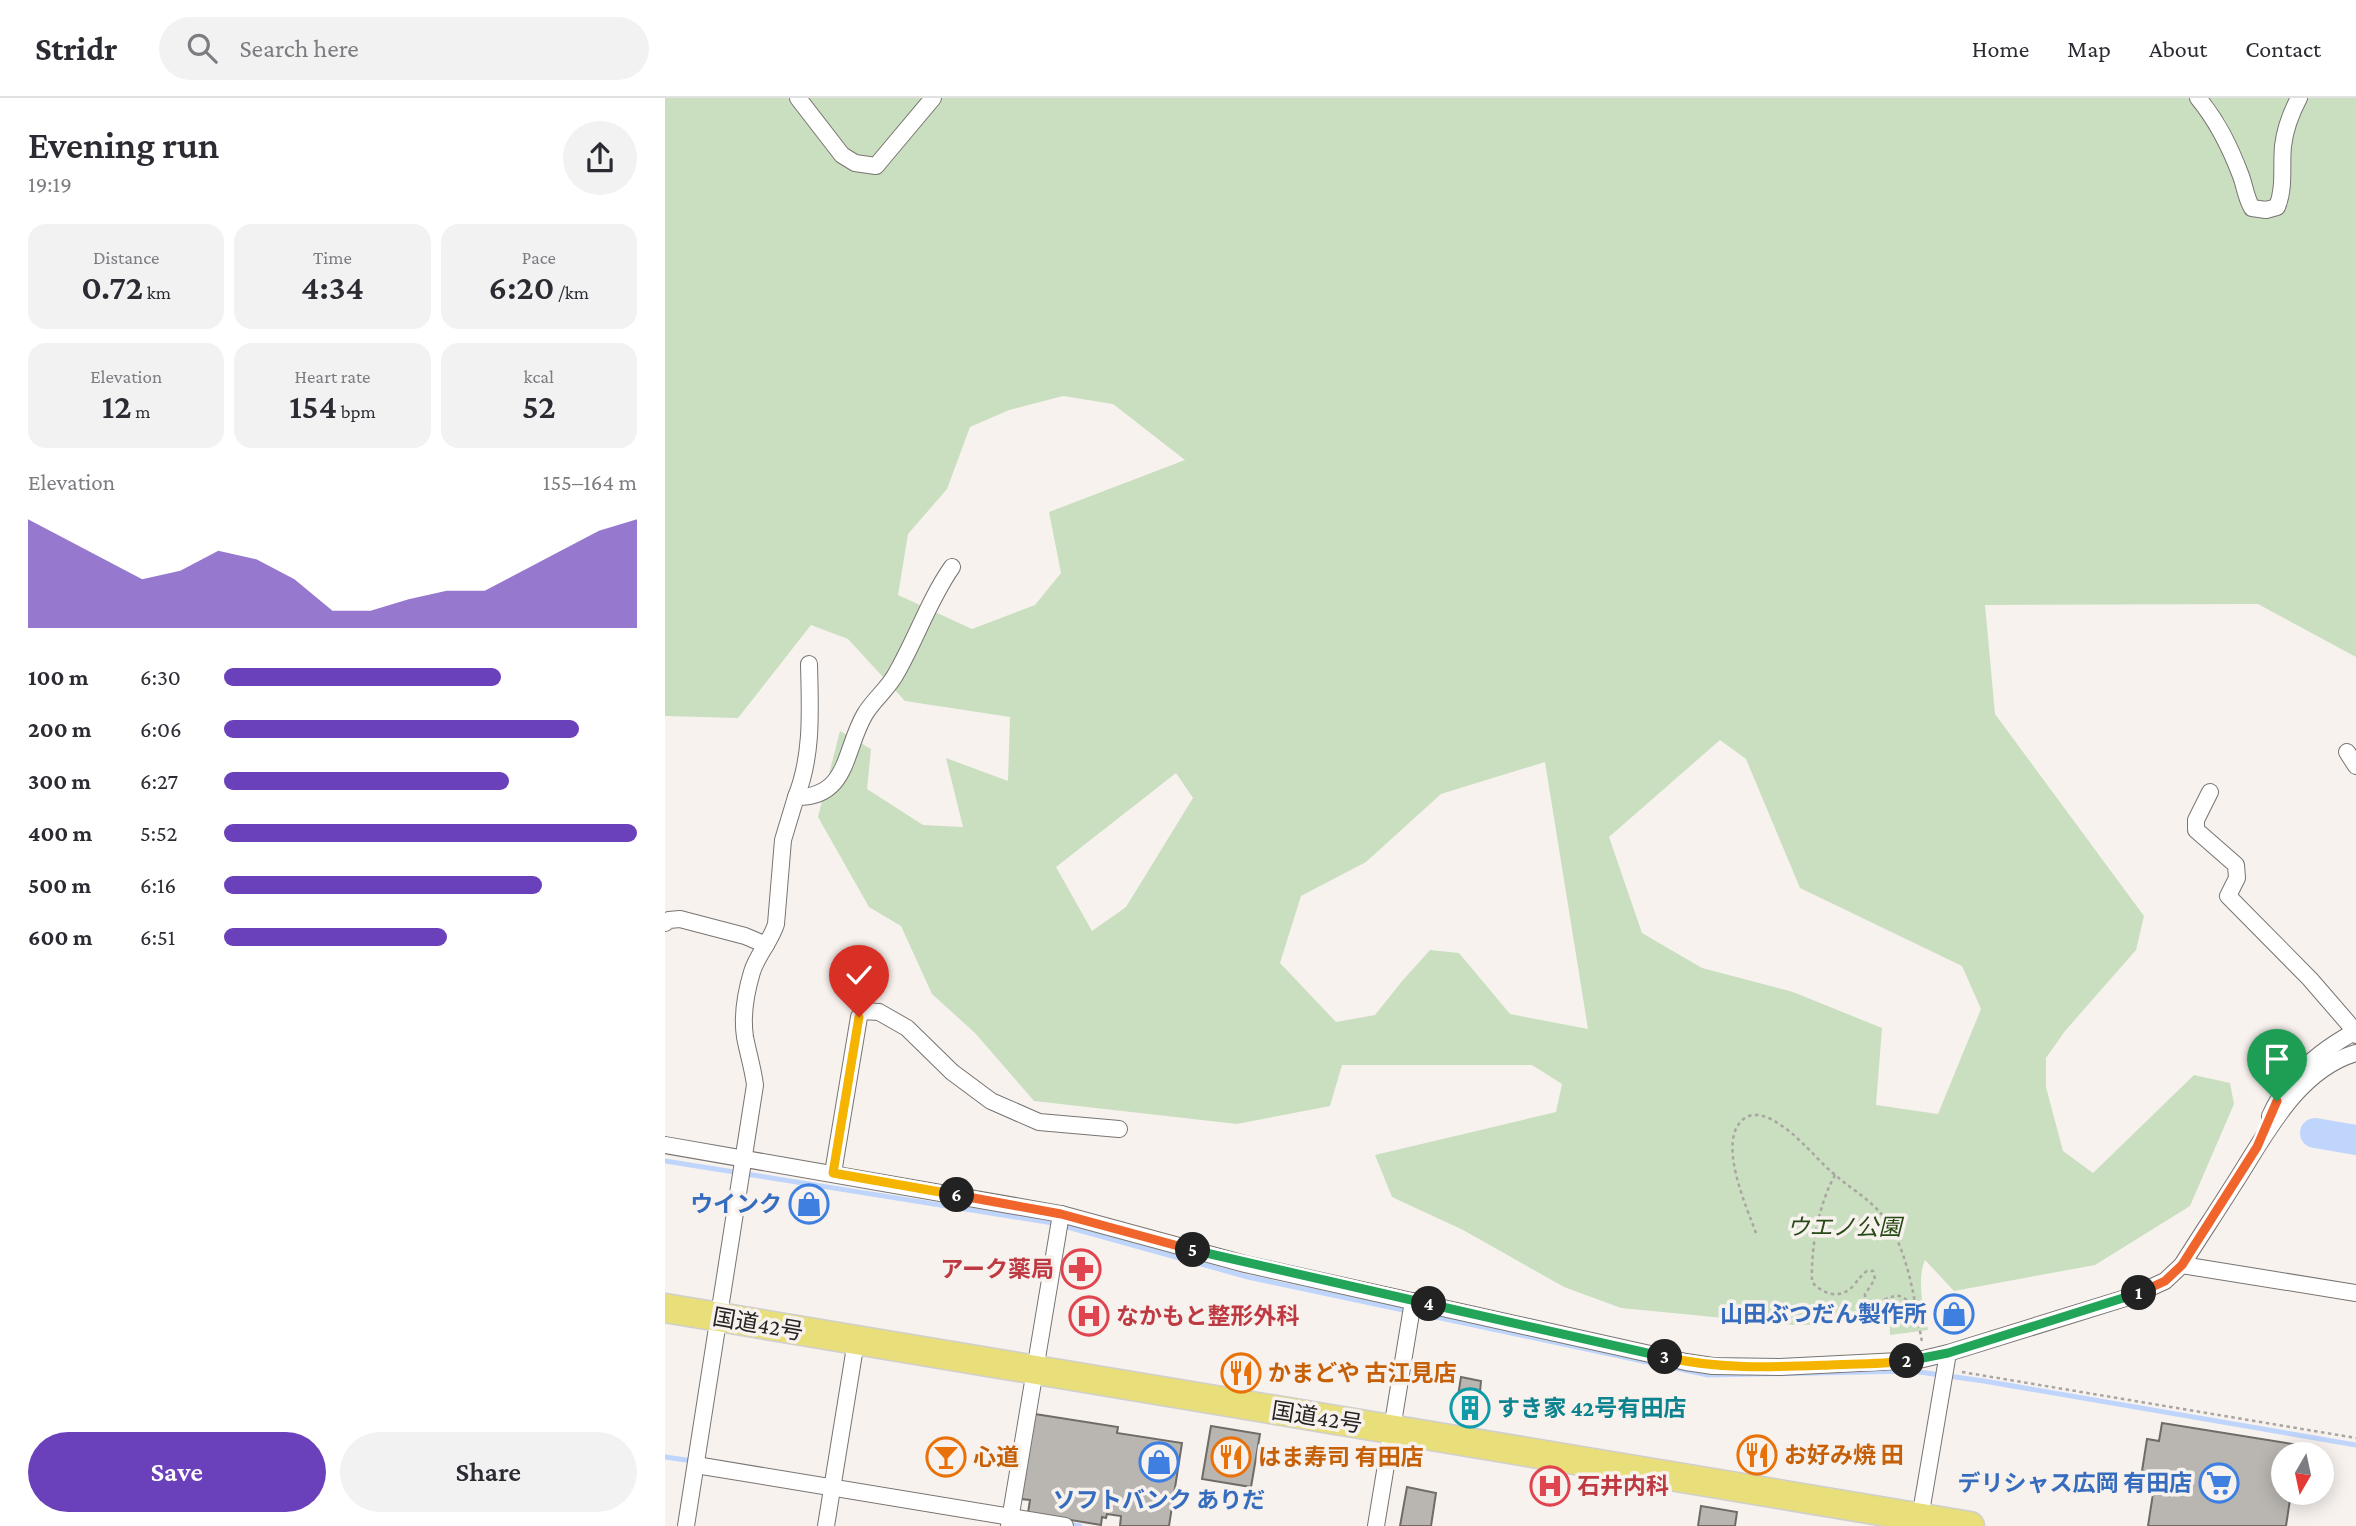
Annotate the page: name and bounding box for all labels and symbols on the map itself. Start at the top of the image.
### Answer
pin [829,945,889,1017]
pin [2247,1029,2307,1101]
pin: 6 [939,1178,975,1212]
shop icon: ウインク [788,1183,830,1225]
place label: ウインク [690,1191,782,1217]
park label: ウエノ公園 [1787,1214,1905,1240]
pin: 5 [1175,1232,1211,1268]
pharmacy icon: アーク薬局 [1060,1248,1102,1290]
place label: アーク薬局 [940,1256,1054,1282]
pin: 1 [2121,1276,2157,1310]
pin: 4 [1411,1286,1447,1322]
shop icon: 山田ぶつだん製作所 [1933,1293,1975,1335]
hospital icon: なかもと整形外科 [1068,1295,1110,1337]
place label: 山田ぶつだん製作所 [1720,1301,1927,1327]
street label: 国道42号 [711,1303,805,1345]
place label: なかもと整形外科 [1116,1303,1300,1329]
pin: 3 [1647,1340,1683,1374]
pin: 2 [1889,1344,1925,1378]
restaurant icon: かまどや 古江見店 [1220,1352,1262,1394]
place label: かまどや 古江見店 [1268,1360,1456,1386]
building icon: すき家 42号有田店 [1449,1387,1491,1429]
place label: すき家 42号有田店 [1497,1395,1686,1421]
street label: 国道42号 [1270,1397,1364,1437]
restaurant icon: お好み焼 田 [1736,1434,1778,1476]
bar icon: 心道 [925,1436,967,1478]
restaurant icon: はま寿司 有田店 [1210,1436,1252,1478]
shop icon: ソフトバンク ありだ [1138,1441,1180,1483]
place label: お好み焼 田 [1784,1442,1903,1468]
north arrow [2271,1442,2335,1505]
place label: 心道 [973,1444,1019,1470]
place label: はま寿司 有田店 [1258,1444,1423,1470]
supermarket icon: デリシャス広岡 有田店 [2198,1462,2240,1504]
hospital icon: 石井内科 [1529,1465,1571,1507]
place label: デリシャス広岡 有田店 [1958,1470,2192,1496]
place label: 石井内科 [1577,1473,1669,1499]
place label: ソフトバンク ありだ [1053,1487,1265,1513]

